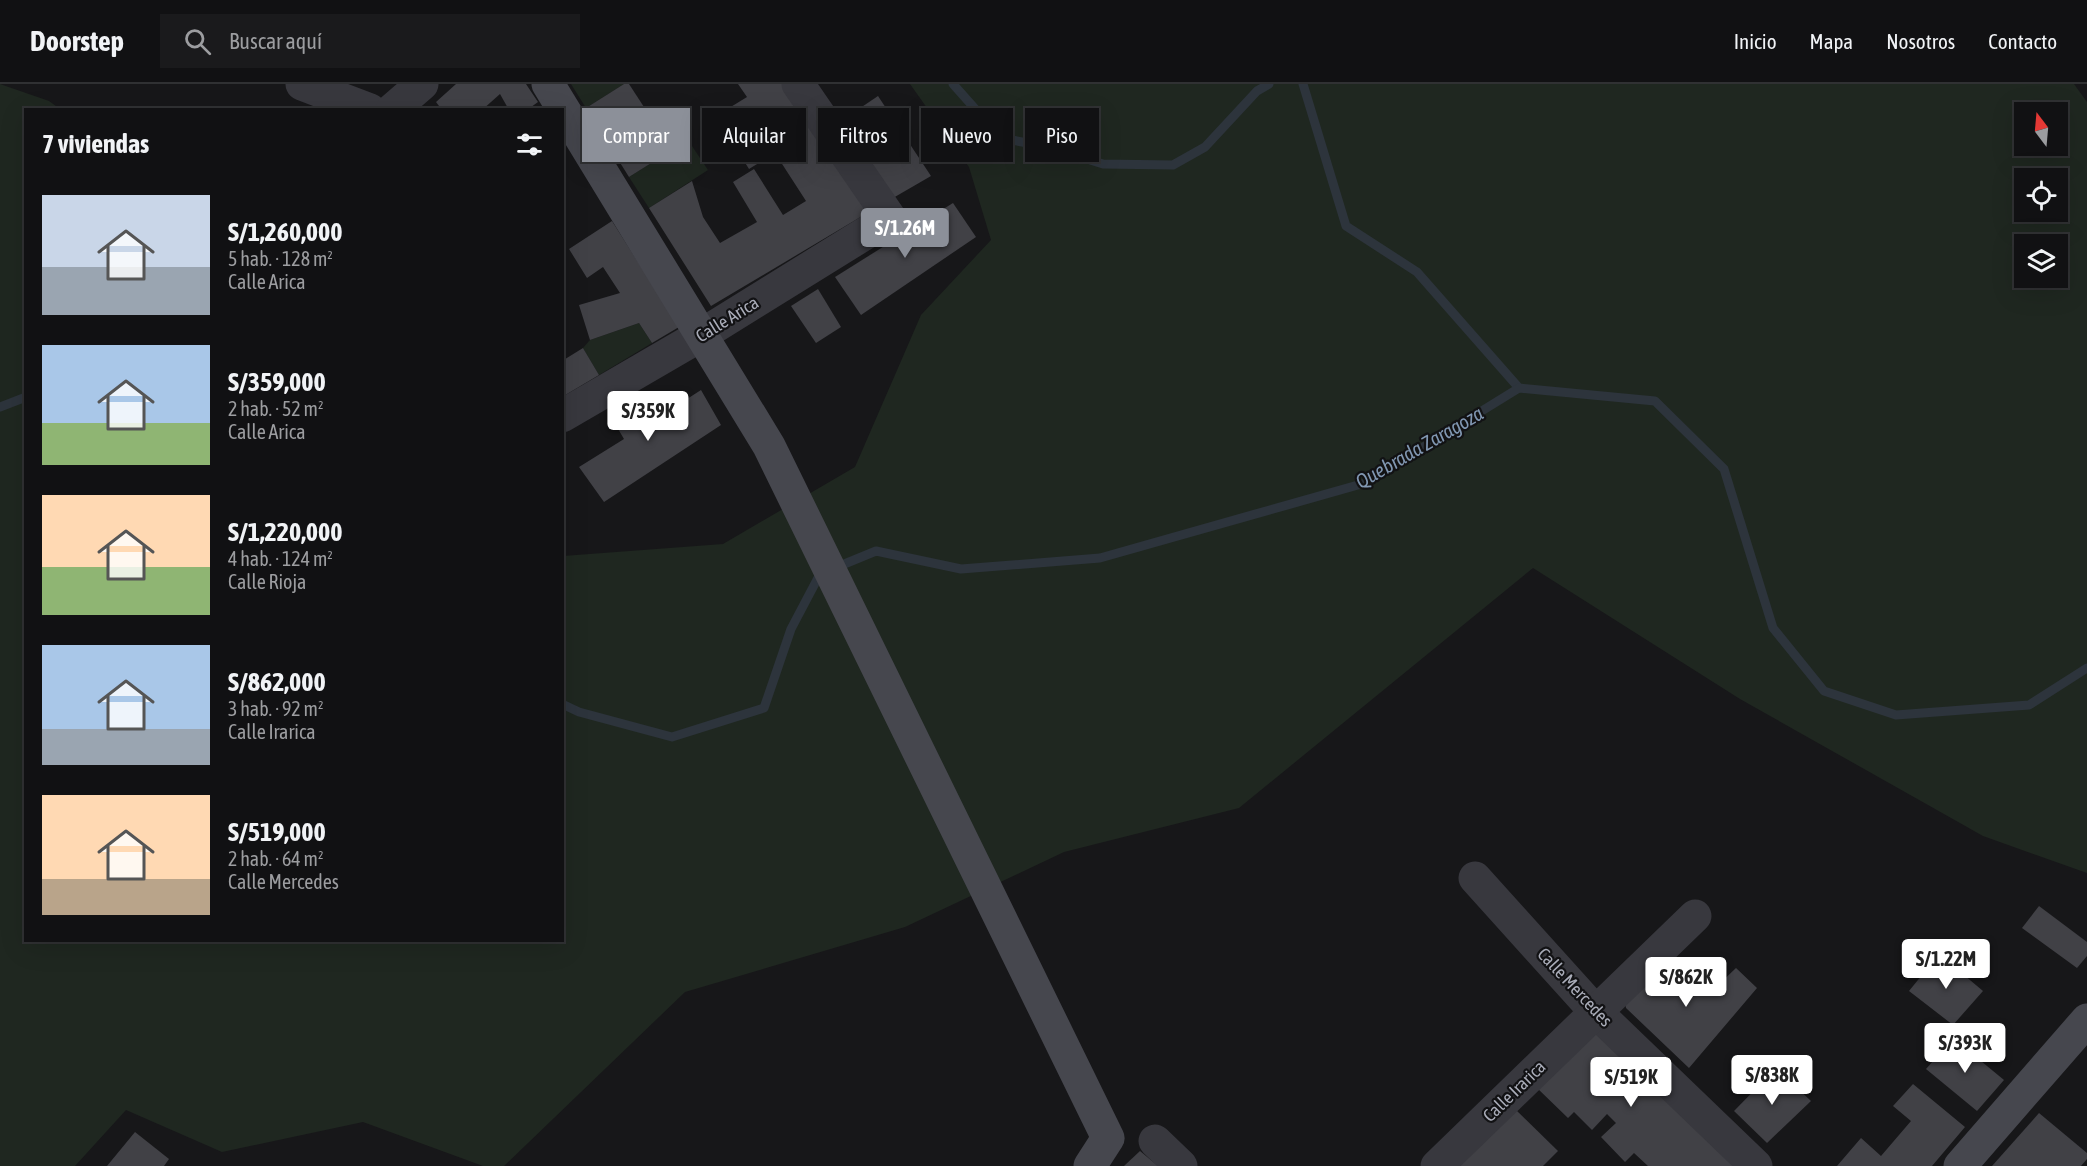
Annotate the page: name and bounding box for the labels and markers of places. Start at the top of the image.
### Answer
pin: S/1.26M [850,208,960,259]
pin: S/359K [599,391,697,442]
pin: S/1.22M [1891,939,2001,990]
pin: S/862K [1637,957,1735,1008]
pin: S/393K [1916,1023,2014,1074]
pin: S/838K [1723,1055,1821,1106]
pin: S/519K [1582,1057,1680,1108]

